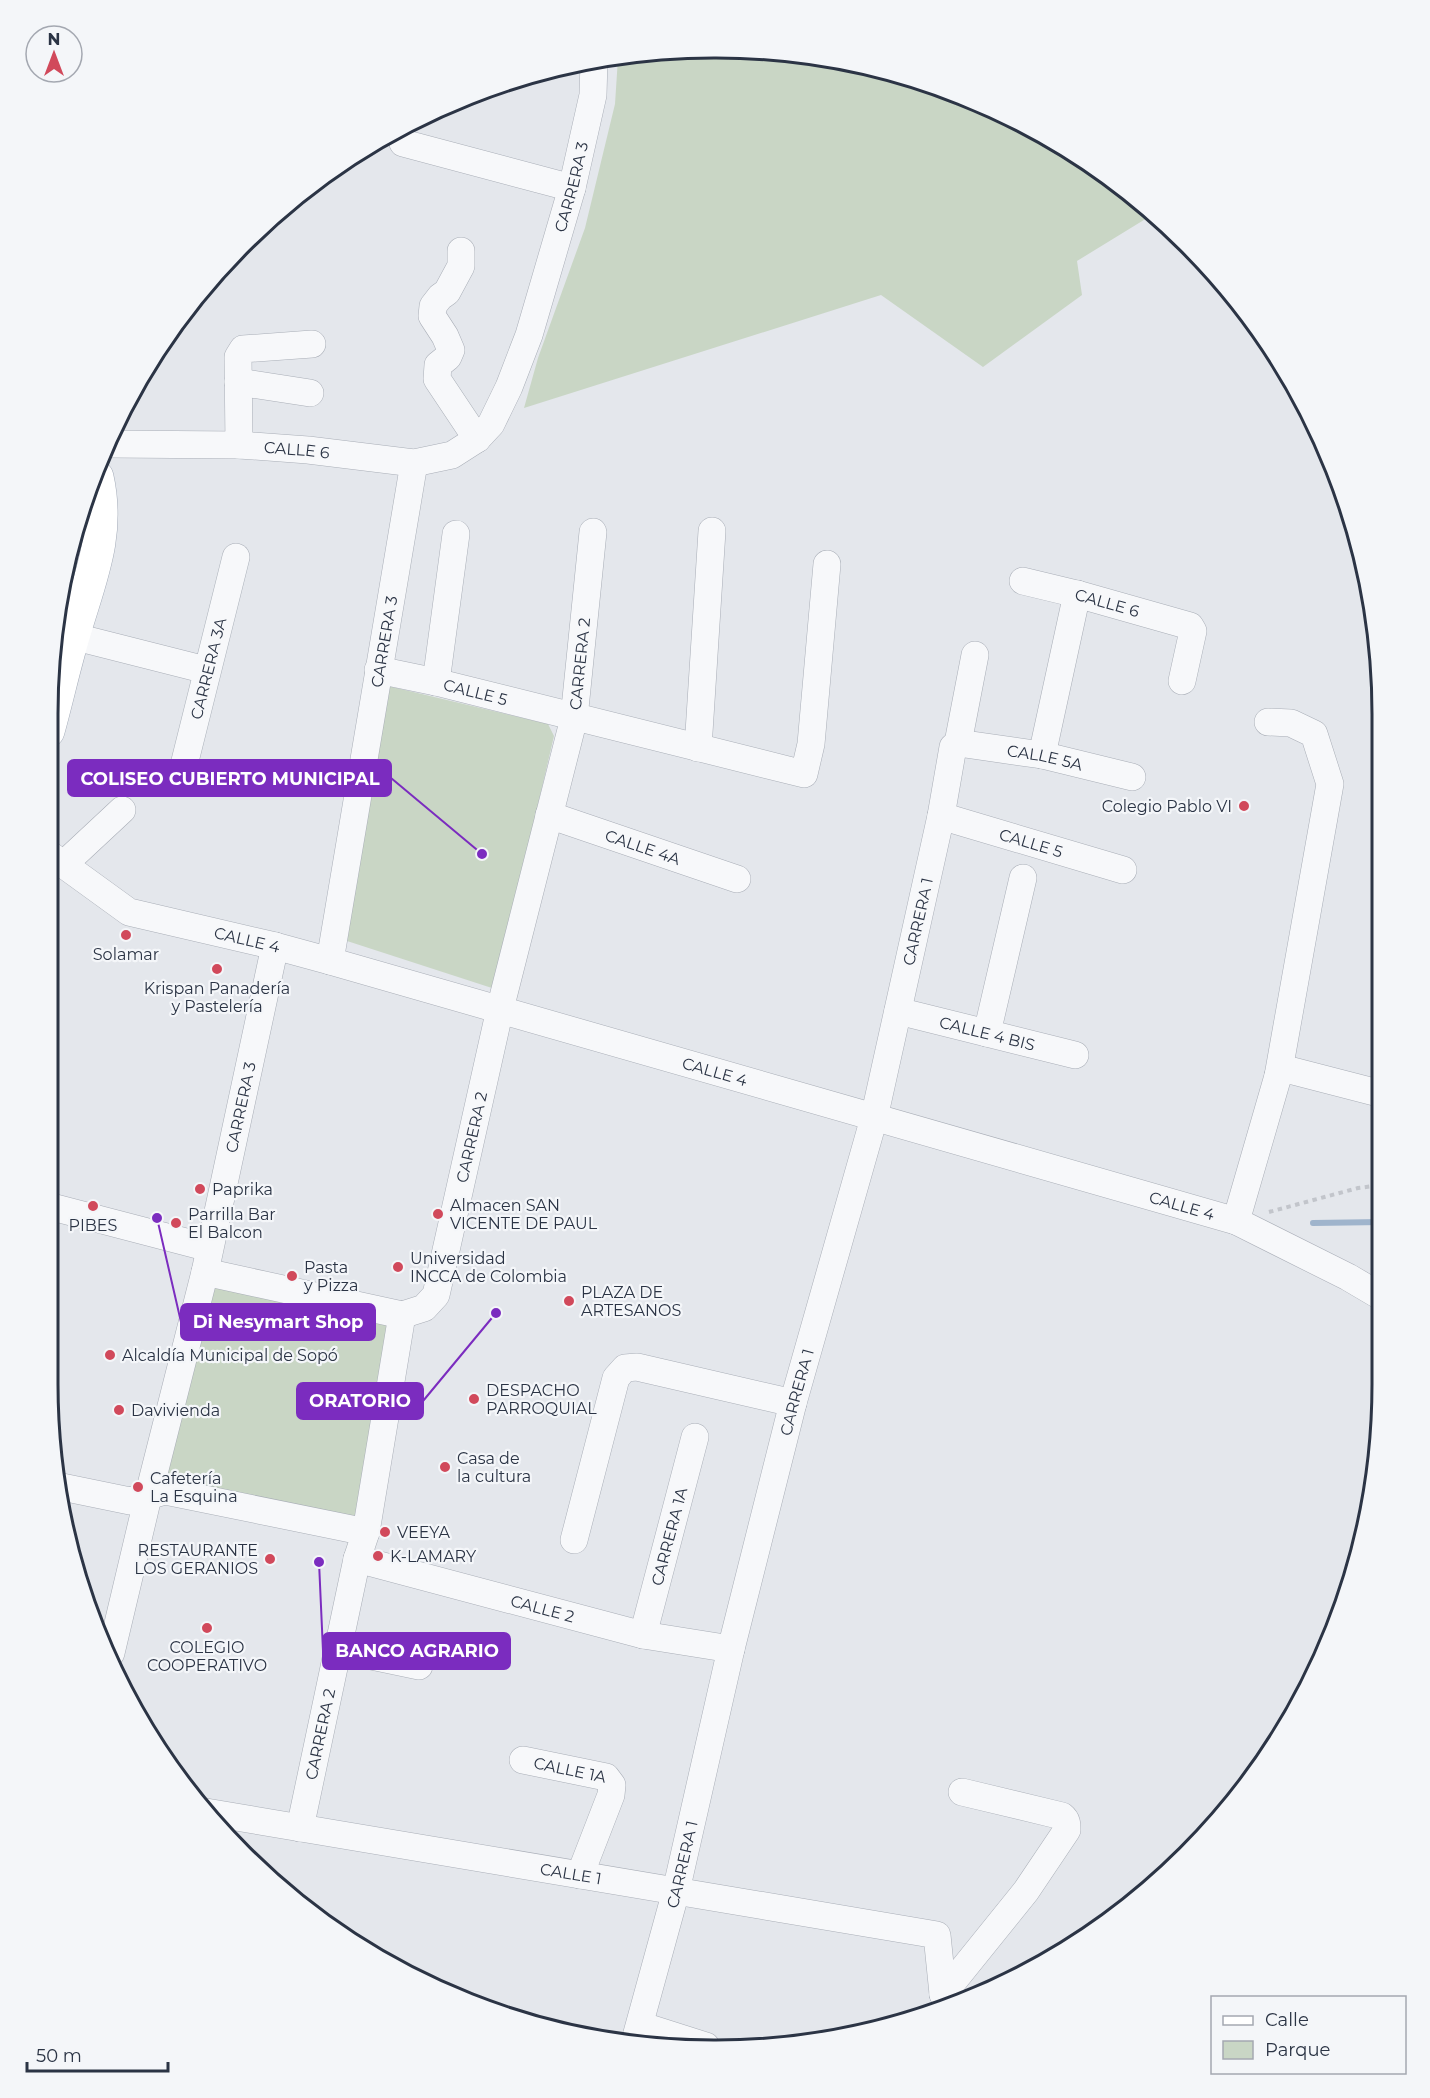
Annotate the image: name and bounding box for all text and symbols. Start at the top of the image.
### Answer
north arrow [24,24,84,84]
text: N [48,30,60,49]
street label: CARRERA 3 [550,140,592,234]
street label: CALLE 6 [263,437,331,462]
street label: CALLE 6 [1073,584,1142,621]
street label: CARRERA 3 [367,594,401,689]
street label: CARRERA 3A [186,615,230,721]
street label: CARRERA 2 [565,617,594,711]
street label: CALLE 5 [442,675,510,709]
street label: CALLE 5A [1006,741,1085,774]
callout: COLISEO CUBIERTO MUNICIPAL [68,760,391,796]
text: COLISEO CUBIERTO MUNICIPAL [80,768,380,790]
place label: Colegio Pablo VI [1102,797,1232,816]
marker: Colegio Pablo VI [1237,799,1251,813]
street label: CALLE 5 [997,824,1065,861]
street label: CALLE 4A [603,825,683,869]
street label: CARRERA 1 [899,876,937,967]
street label: CALLE 4 [212,923,282,956]
marker: Solamar [119,928,133,942]
place label: Solamar [93,945,159,964]
marker: Krispan Panadería y Pastelería [210,962,224,976]
place label: Krispan Panadería y Pastelería [144,979,290,1016]
street label: CALLE 4 BIS [937,1012,1037,1054]
street label: CALLE 4 [680,1053,750,1090]
street label: CARRERA 3 [221,1060,259,1155]
street label: CARRERA 2 [452,1090,491,1184]
place label: Paprika [212,1180,273,1199]
marker: Paprika [193,1182,207,1196]
street label: CALLE 4 [1147,1187,1217,1224]
place label: Almacen SAN VICENTE DE PAUL [450,1196,598,1233]
marker: PIBES [86,1199,100,1213]
place label: Parrilla Bar El Balcon [188,1205,276,1242]
marker: Almacen SAN VICENTE DE PAUL [431,1207,445,1221]
place label: PIBES [69,1216,118,1235]
marker: Parrilla Bar El Balcon [169,1216,183,1230]
place label: Universidad INCCA de Colombia [410,1249,567,1286]
place label: Pasta y Pizza [303,1258,358,1295]
marker: Universidad INCCA de Colombia [391,1260,405,1274]
marker: Pasta y Pizza [285,1269,299,1283]
place label: PLAZA DE ARTESANOS [581,1283,682,1320]
marker: PLAZA DE ARTESANOS [562,1294,576,1308]
callout: Di Nesymart Shop [181,1304,375,1340]
text: Di Nesymart Shop [193,1311,363,1333]
place label: Alcaldía Municipal de Sopó [122,1346,338,1365]
street label: CARRERA 1 [776,1346,818,1438]
marker: Alcaldía Municipal de Sopó [103,1348,117,1362]
place label: DESPACHO PARROQUIAL [486,1381,597,1418]
callout: ORATORIO [297,1383,423,1419]
text: ORATORIO [309,1390,411,1412]
marker: DESPACHO PARROQUIAL [467,1392,481,1406]
place label: Davivienda [131,1401,220,1420]
marker: Davivienda [112,1403,126,1417]
place label: Casa de la cultura [457,1449,531,1486]
marker: Casa de la cultura [438,1460,452,1474]
place label: Cafetería La Esquina [150,1469,238,1506]
marker: Cafetería La Esquina [131,1480,145,1494]
street label: CARRERA 1A [647,1485,691,1588]
place label: VEEYA [397,1523,451,1542]
marker: VEEYA [378,1525,392,1539]
place label: RESTAURANTE LOS GERANIOS [134,1541,258,1578]
place label: K-LAMARY [390,1547,477,1566]
marker: K-LAMARY [371,1549,385,1563]
marker: RESTAURANTE LOS GERANIOS [263,1552,277,1566]
street label: CALLE 2 [508,1591,577,1626]
marker: COLEGIO COOPERATIVO [200,1621,214,1635]
callout: BANCO AGRARIO [323,1633,510,1669]
place label: COLEGIO COOPERATIVO [147,1638,267,1675]
text: BANCO AGRARIO [335,1640,499,1662]
street label: CARRERA 2 [301,1687,339,1781]
street label: CALLE 1A [532,1753,608,1786]
street label: CARRERA 1 [662,1819,701,1910]
street label: CALLE 1 [539,1859,603,1888]
legend [1211,1996,1406,2074]
text: Calle [1265,2009,1309,2031]
scale bar [27,2035,168,2073]
text: Parque [1265,2039,1331,2061]
text: 50 m [36,2045,82,2067]

